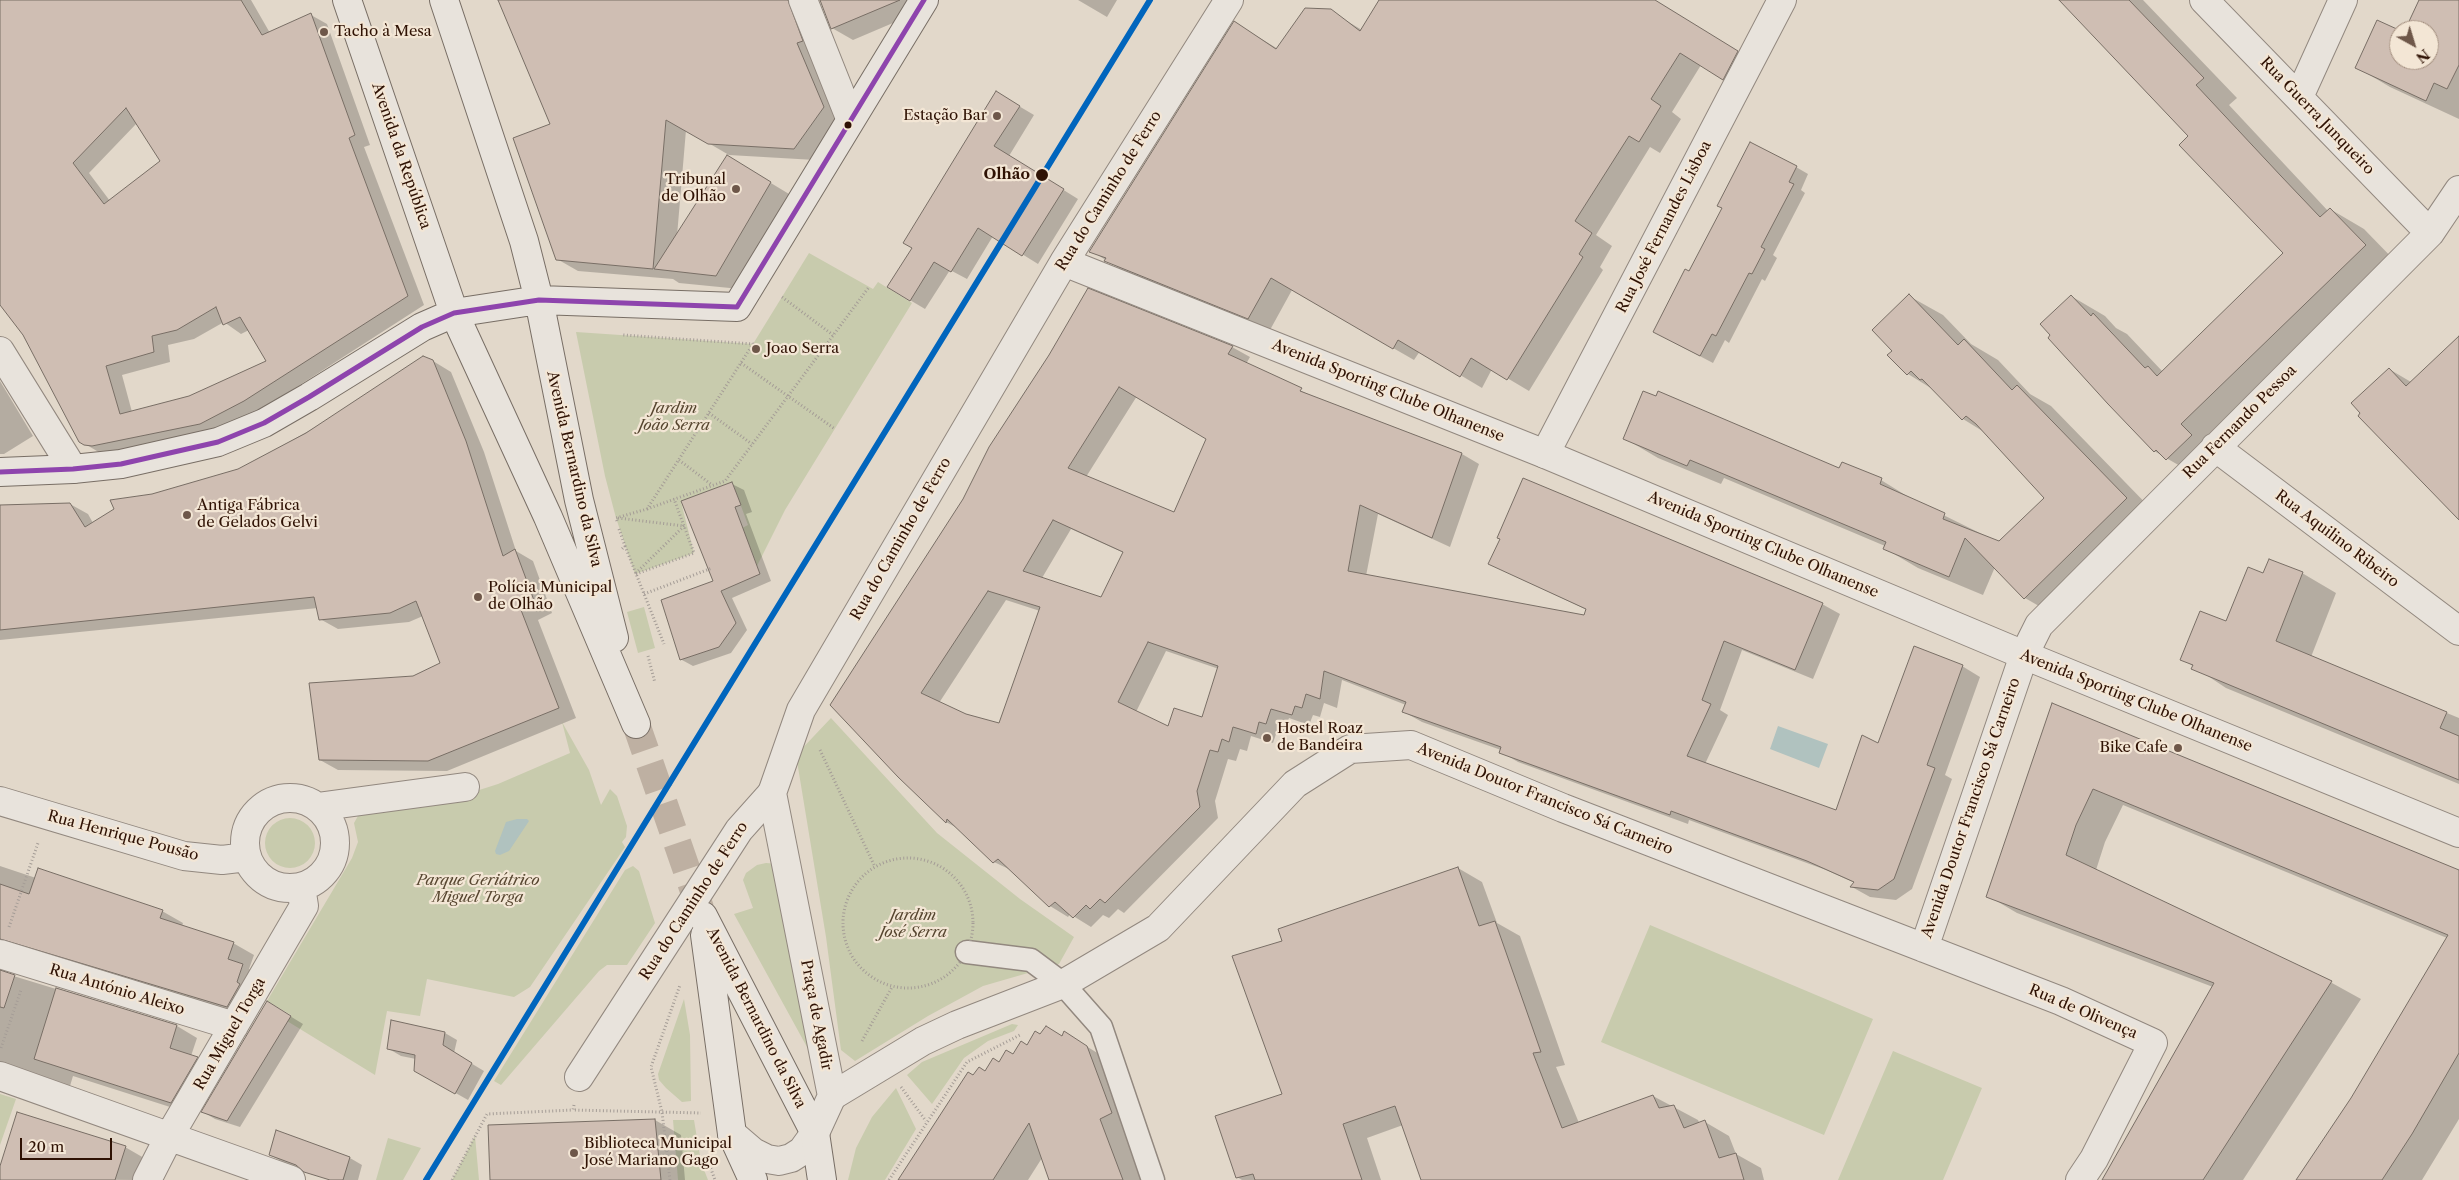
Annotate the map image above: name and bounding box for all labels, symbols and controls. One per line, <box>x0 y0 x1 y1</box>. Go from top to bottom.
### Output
north arrow <box>2389 20 2439 70</box>
place label: Tacho à Mesa <box>334 23 432 41</box>
marker: Tacho à Mesa <box>318 26 330 38</box>
text: N <box>2412 45 2433 67</box>
street label: Rua Guerra Junqueiro <box>2256 53 2378 179</box>
street label: Avenida da República <box>367 80 435 232</box>
place label: Estação Bar <box>903 107 987 125</box>
street label: Rua do Caminho de Ferro <box>1052 108 1166 274</box>
marker: Estação Bar <box>991 110 1003 122</box>
unlabelled marker <box>843 120 853 130</box>
street label: Rua José Fernandes Lisboa <box>1613 138 1715 316</box>
place label: Olhão <box>983 166 1030 184</box>
marker: Olhão <box>1034 167 1050 183</box>
place label: Tribunal de Olhão <box>661 171 726 206</box>
marker: Tribunal de Olhão <box>730 183 742 195</box>
street label: Avenida Sporting Clube Olhanense <box>1269 336 1507 446</box>
place label: Joao Serra <box>766 340 839 358</box>
marker: Joao Serra <box>750 343 762 355</box>
street label: Rua Fernando Pessoa <box>2180 362 2300 482</box>
street label: Avenida Bernardino da Silva <box>543 369 605 569</box>
park label: Jardim João Serra <box>638 400 710 435</box>
street label: Rua do Caminho de Ferro <box>847 454 955 624</box>
street label: Rua Aquilino Ribeiro <box>2272 487 2402 591</box>
street label: Avenida Sporting Clube Olhanense <box>1645 488 1881 602</box>
place label: Antiga Fábrica de Gelados Gelvi <box>197 497 318 532</box>
marker: Antiga Fábrica de Gelados Gelvi <box>181 509 193 521</box>
place label: Polícia Municipal de Olhão <box>488 579 612 614</box>
marker: Polícia Municipal de Olhão <box>472 591 484 603</box>
street label: Avenida Sporting Clube Olhanense <box>2017 646 2255 756</box>
street label: Avenida Doutor Francisco Sá Carneiro <box>1918 675 2024 941</box>
place label: Hostel Roaz de Bandeira <box>1277 720 1363 755</box>
marker: Hostel Roaz de Bandeira <box>1261 732 1273 744</box>
street label: Avenida Doutor Francisco Sá Carneiro <box>1414 739 1676 859</box>
place label: Bike Cafe <box>2099 739 2168 757</box>
marker: Bike Cafe <box>2172 742 2184 754</box>
street label: Rua Henrique Pousão <box>46 807 200 865</box>
street label: Rua do Caminho de Ferro <box>636 818 752 984</box>
park label: Parque Geriátrico Miguel Torga <box>416 872 540 907</box>
park label: Jardim José Serra <box>879 907 947 942</box>
street label: Avenida Bernardino da Silva <box>702 925 810 1111</box>
street label: Praça de Agadir <box>796 958 836 1072</box>
street label: Rua António Aleixo <box>47 961 187 1019</box>
street label: Rua Miguel Torga <box>190 975 270 1093</box>
street label: Rua de Olivença <box>2026 981 2140 1043</box>
scale bar <box>22 1128 115 1160</box>
place label: Biblioteca Municipal José Mariano Gago <box>584 1135 732 1170</box>
text: 20 m <box>28 1137 64 1156</box>
marker: Biblioteca Municipal José Mariano Gago <box>568 1147 580 1159</box>

